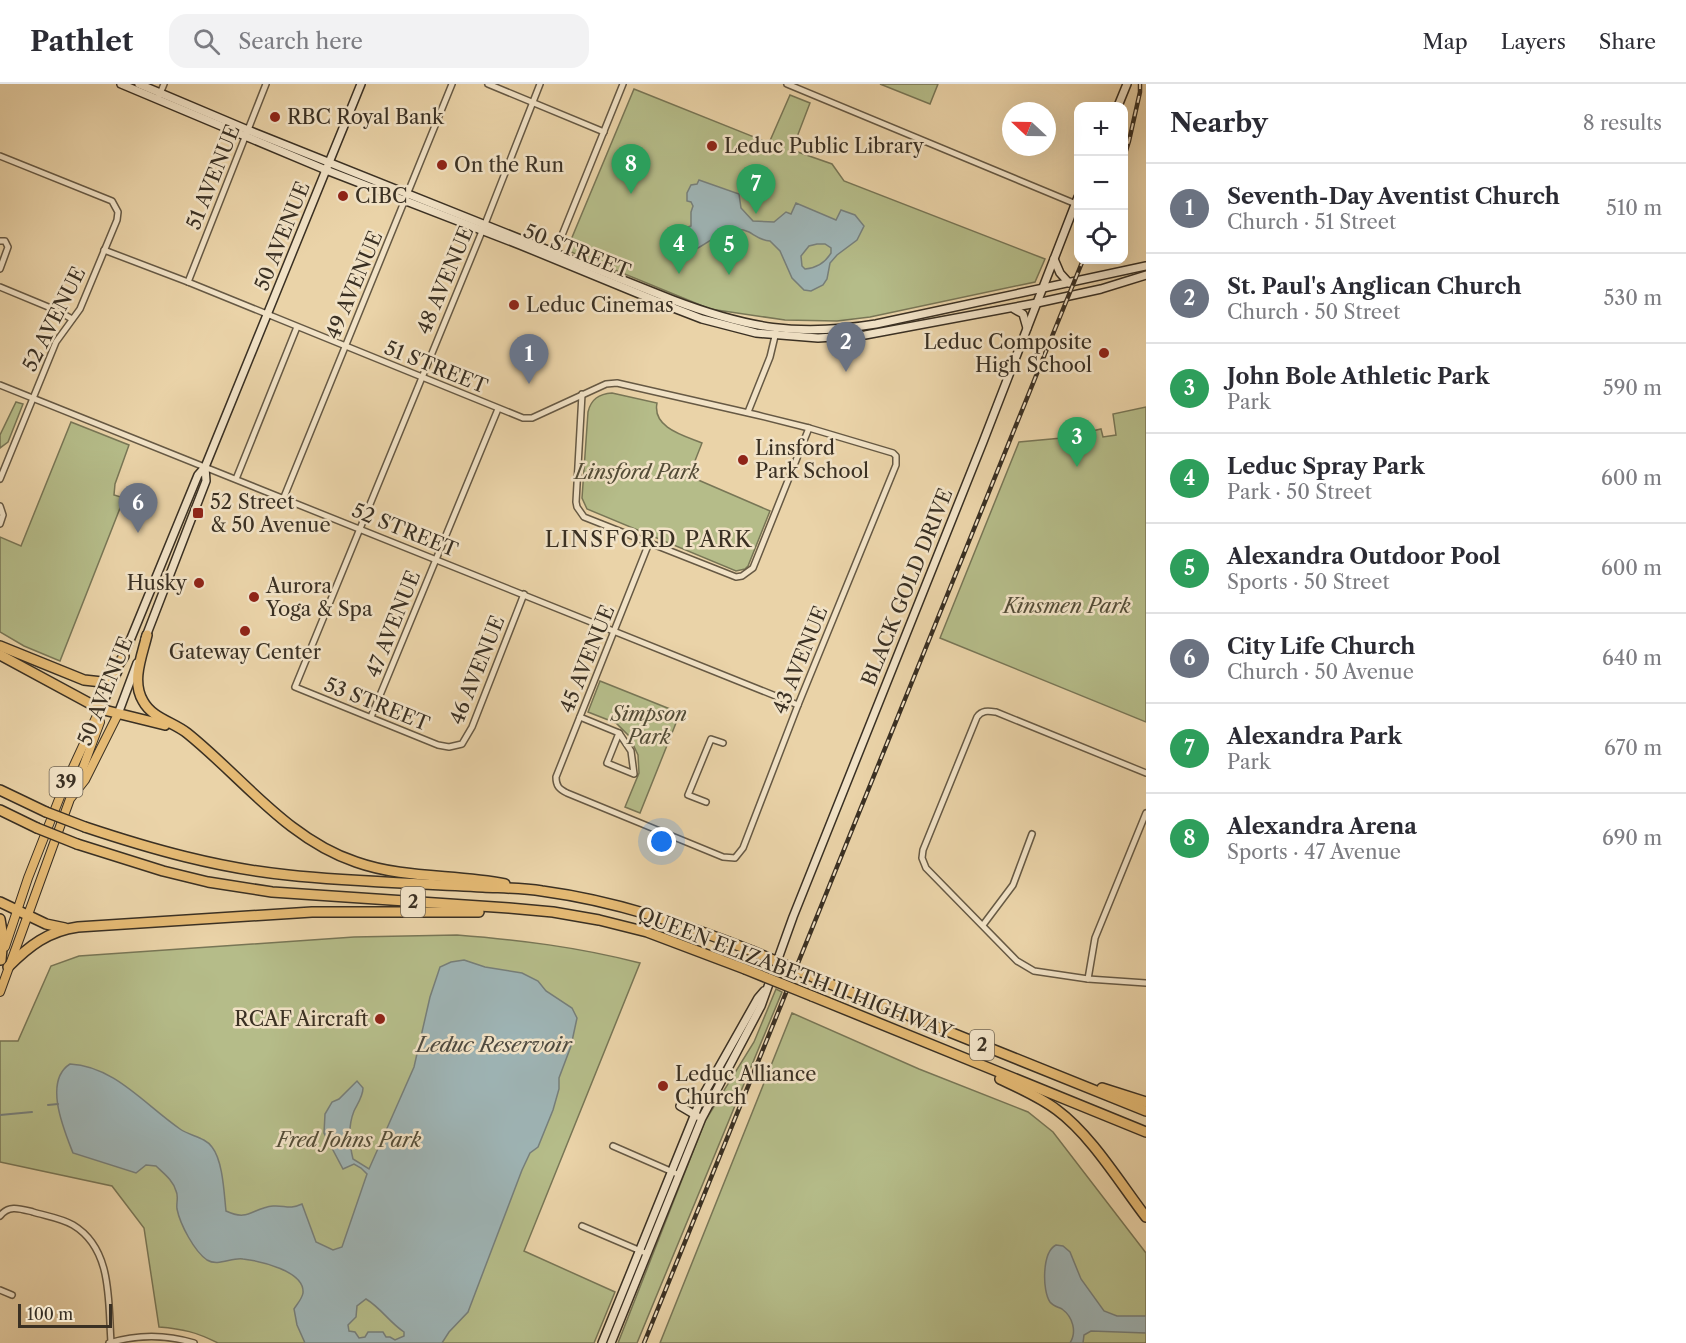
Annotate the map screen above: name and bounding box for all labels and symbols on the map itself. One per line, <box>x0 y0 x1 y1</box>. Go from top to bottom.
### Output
north arrow <box>1002 102 1056 156</box>
place label: RBC Royal Bank <box>287 105 445 129</box>
marker: RBC Royal Bank <box>268 110 282 124</box>
street label: 51 AVENUE <box>181 121 245 233</box>
place label: Leduc Public Library <box>724 134 925 158</box>
marker: Leduc Public Library <box>705 139 719 153</box>
pin: 8 <box>612 144 650 194</box>
place label: On the Run <box>454 153 565 177</box>
marker: On the Run <box>435 158 449 172</box>
pin: 7 <box>736 164 776 214</box>
street label: 50 AVENUE <box>249 178 315 294</box>
place label: CIBC <box>355 184 407 208</box>
marker: CIBC <box>336 189 350 203</box>
street label: 50 STREET <box>520 219 634 283</box>
street label: 48 AVENUE <box>411 222 479 338</box>
pin: 4 <box>660 224 698 274</box>
pin: 5 <box>710 226 748 275</box>
street label: 49 AVENUE <box>320 227 388 343</box>
street label: 52 AVENUE <box>17 263 91 375</box>
place label: Leduc Cinemas <box>526 293 674 317</box>
marker: Leduc Cinemas <box>507 298 521 312</box>
pin: 2 <box>826 322 866 372</box>
place label: Leduc Composite High School <box>923 330 1092 377</box>
pin: 1 <box>510 334 548 384</box>
street label: 51 STREET <box>381 336 491 398</box>
marker: Leduc Composite High School <box>1097 346 1111 360</box>
pin: 3 <box>1058 418 1096 467</box>
place label: Linsford Park School <box>755 436 869 483</box>
marker: Linsford Park School <box>736 453 750 467</box>
park label: Linsford Park <box>573 460 700 484</box>
pin: 6 <box>118 484 158 533</box>
street label: BLACK GOLD DRIVE <box>856 485 958 689</box>
place label: 52 Street & 50 Avenue <box>210 490 331 537</box>
street label: 52 STREET <box>349 498 461 562</box>
marker: 52 Street & 50 Avenue <box>191 506 205 520</box>
district label: LINSFORD PARK <box>545 526 753 553</box>
street label: 47 AVENUE <box>361 567 425 681</box>
place label: Husky <box>127 571 188 595</box>
place label: Aurora Yoga & Spa <box>265 574 373 621</box>
marker: Husky <box>192 576 206 590</box>
marker: Aurora Yoga & Spa <box>247 590 261 604</box>
park label: Kinsmen Park <box>1001 594 1131 618</box>
street label: 45 AVENUE <box>555 602 619 716</box>
street label: 43 AVENUE <box>767 603 833 717</box>
street label: 46 AVENUE <box>444 612 510 728</box>
marker: Gateway Center <box>238 624 252 638</box>
street label: 50 AVENUE <box>72 633 138 749</box>
place label: Gateway Center <box>169 640 322 664</box>
street label: 53 STREET <box>321 672 433 736</box>
park label: Simpson Park <box>610 702 687 749</box>
road number: 39 <box>50 767 82 797</box>
your location <box>647 827 676 856</box>
road number: 2 <box>401 887 425 917</box>
street label: QUEEN ELIZABETH II HIGHWAY <box>634 902 957 1045</box>
place label: RCAF Aircraft <box>234 1007 368 1031</box>
marker: RCAF Aircraft <box>373 1012 387 1026</box>
road number: 2 <box>970 1030 994 1060</box>
water label: Leduc Reservoir <box>414 1032 573 1057</box>
place label: Leduc Alliance Church <box>675 1062 816 1109</box>
marker: Leduc Alliance Church <box>656 1079 670 1093</box>
park label: Fred Johns Park <box>275 1128 422 1152</box>
scale bar <box>18 1301 112 1328</box>

